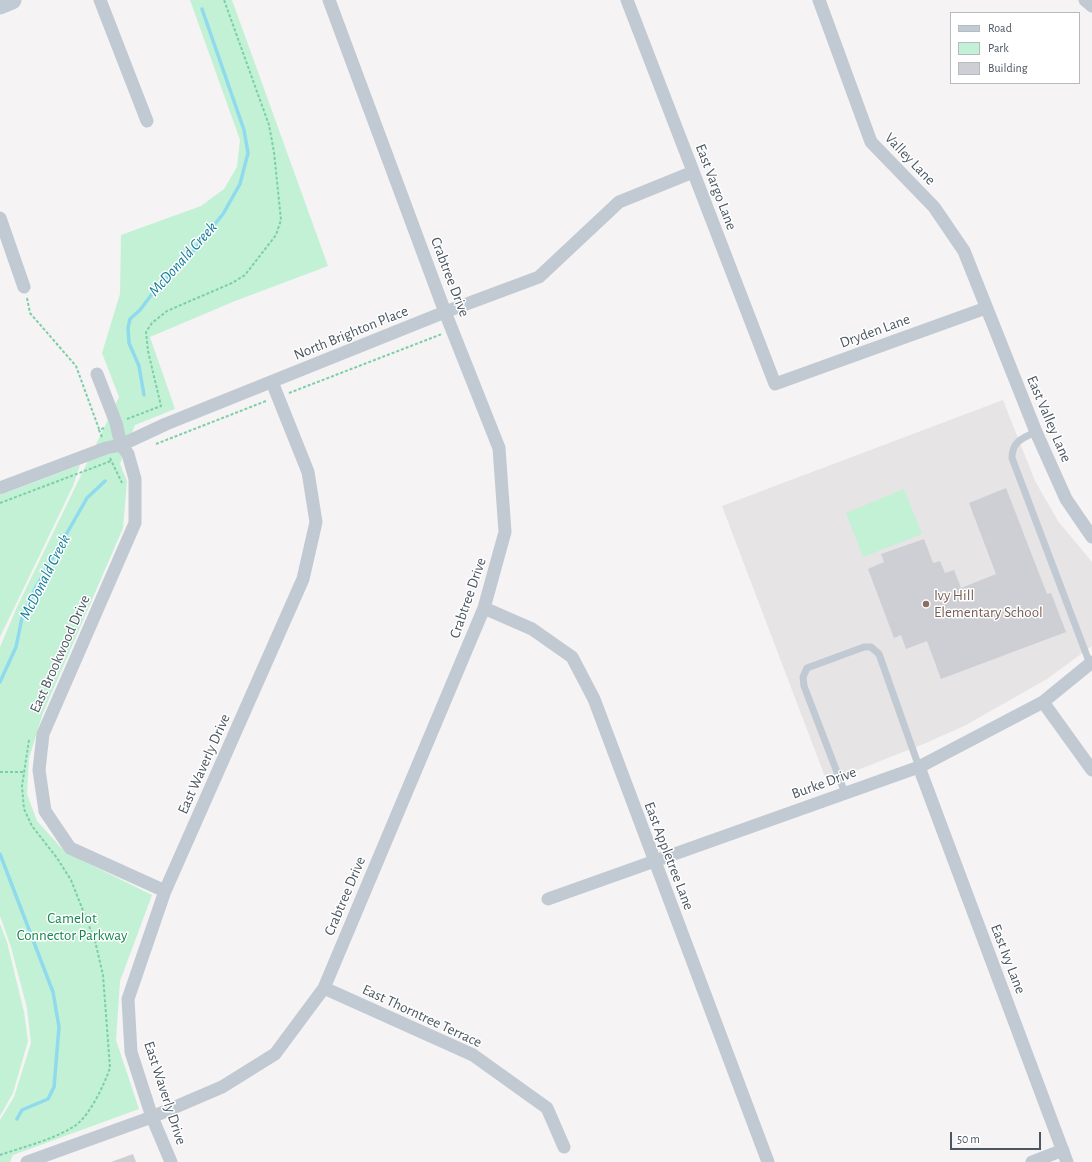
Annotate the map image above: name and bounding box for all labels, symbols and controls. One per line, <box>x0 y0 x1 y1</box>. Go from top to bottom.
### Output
legend <box>950 12 1080 84</box>
text: Road <box>988 22 1012 34</box>
text: Park <box>988 42 1009 54</box>
text: Building <box>988 62 1028 74</box>
street label: Valley Lane <box>881 129 939 189</box>
street label: East Vargo Lane <box>691 141 741 233</box>
water label: McDonald Creek <box>145 218 221 300</box>
street label: Crabtree Drive <box>427 235 473 319</box>
street label: North Brighton Place <box>291 302 411 364</box>
street label: Dryden Lane <box>837 310 913 352</box>
street label: East Valley Lane <box>1023 373 1075 465</box>
water label: McDonald Creek <box>15 531 75 623</box>
street label: Crabtree Drive <box>446 555 490 641</box>
place label: Ivy Hill Elementary School <box>934 586 1043 621</box>
street label: East Brookwood Drive <box>26 592 94 716</box>
marker: Ivy Hill Elementary School <box>921 599 931 609</box>
street label: East Waverly Drive <box>174 711 234 817</box>
street label: Burke Drive <box>789 763 859 803</box>
street label: East Appletree Lane <box>640 799 698 913</box>
street label: Crabtree Drive <box>320 854 370 938</box>
park label: Camelot Connector Parkway <box>17 909 127 944</box>
street label: East Ivy Lane <box>986 922 1030 996</box>
street label: East Thorntree Terrace <box>359 980 485 1052</box>
street label: East Waverly Drive <box>140 1039 190 1147</box>
scale bar <box>952 1124 1043 1150</box>
text: 50 m <box>957 1133 980 1145</box>

